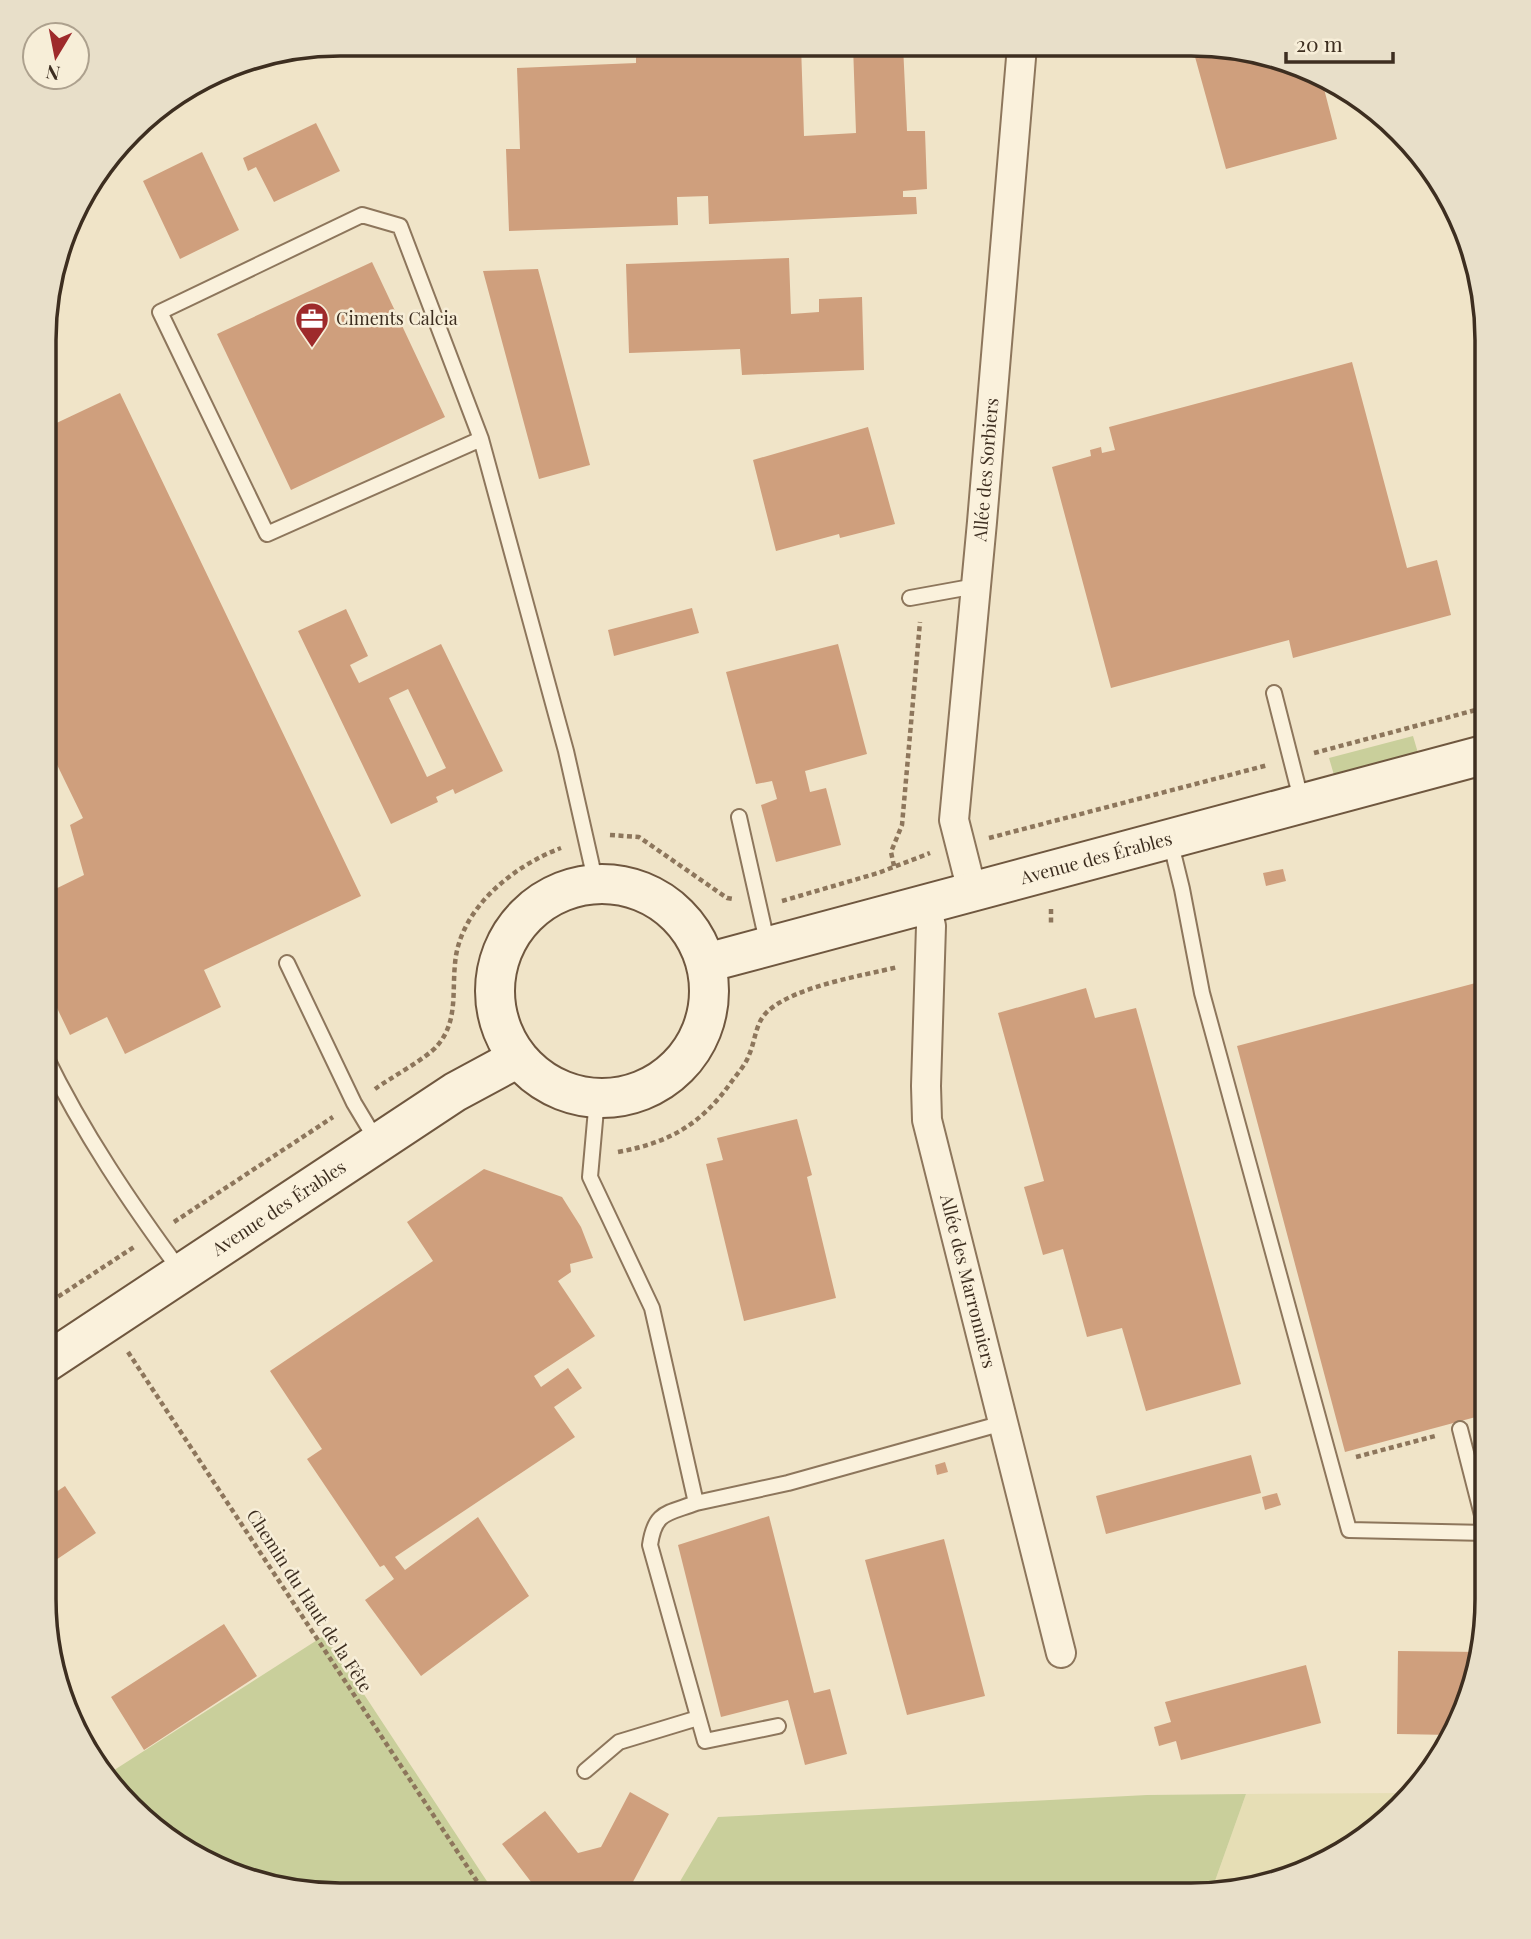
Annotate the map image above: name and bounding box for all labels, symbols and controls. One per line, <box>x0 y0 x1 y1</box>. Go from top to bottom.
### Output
north arrow <box>21 21 91 91</box>
scale bar <box>1286 21 1393 65</box>
text: 20 m <box>1296 29 1343 57</box>
text: N <box>44 60 62 88</box>
office icon: Ciments Calcia <box>293 300 331 349</box>
place label: Ciments Calcia <box>336 306 458 330</box>
street label: Allée des Sorbiers <box>967 397 1003 544</box>
street label: Avenue des Érables <box>1017 826 1174 890</box>
street label: Avenue des Érables <box>206 1154 350 1261</box>
street label: Allée des Marronniers <box>935 1191 1002 1370</box>
street label: Chemin du Haut de la Fête <box>242 1504 378 1697</box>

